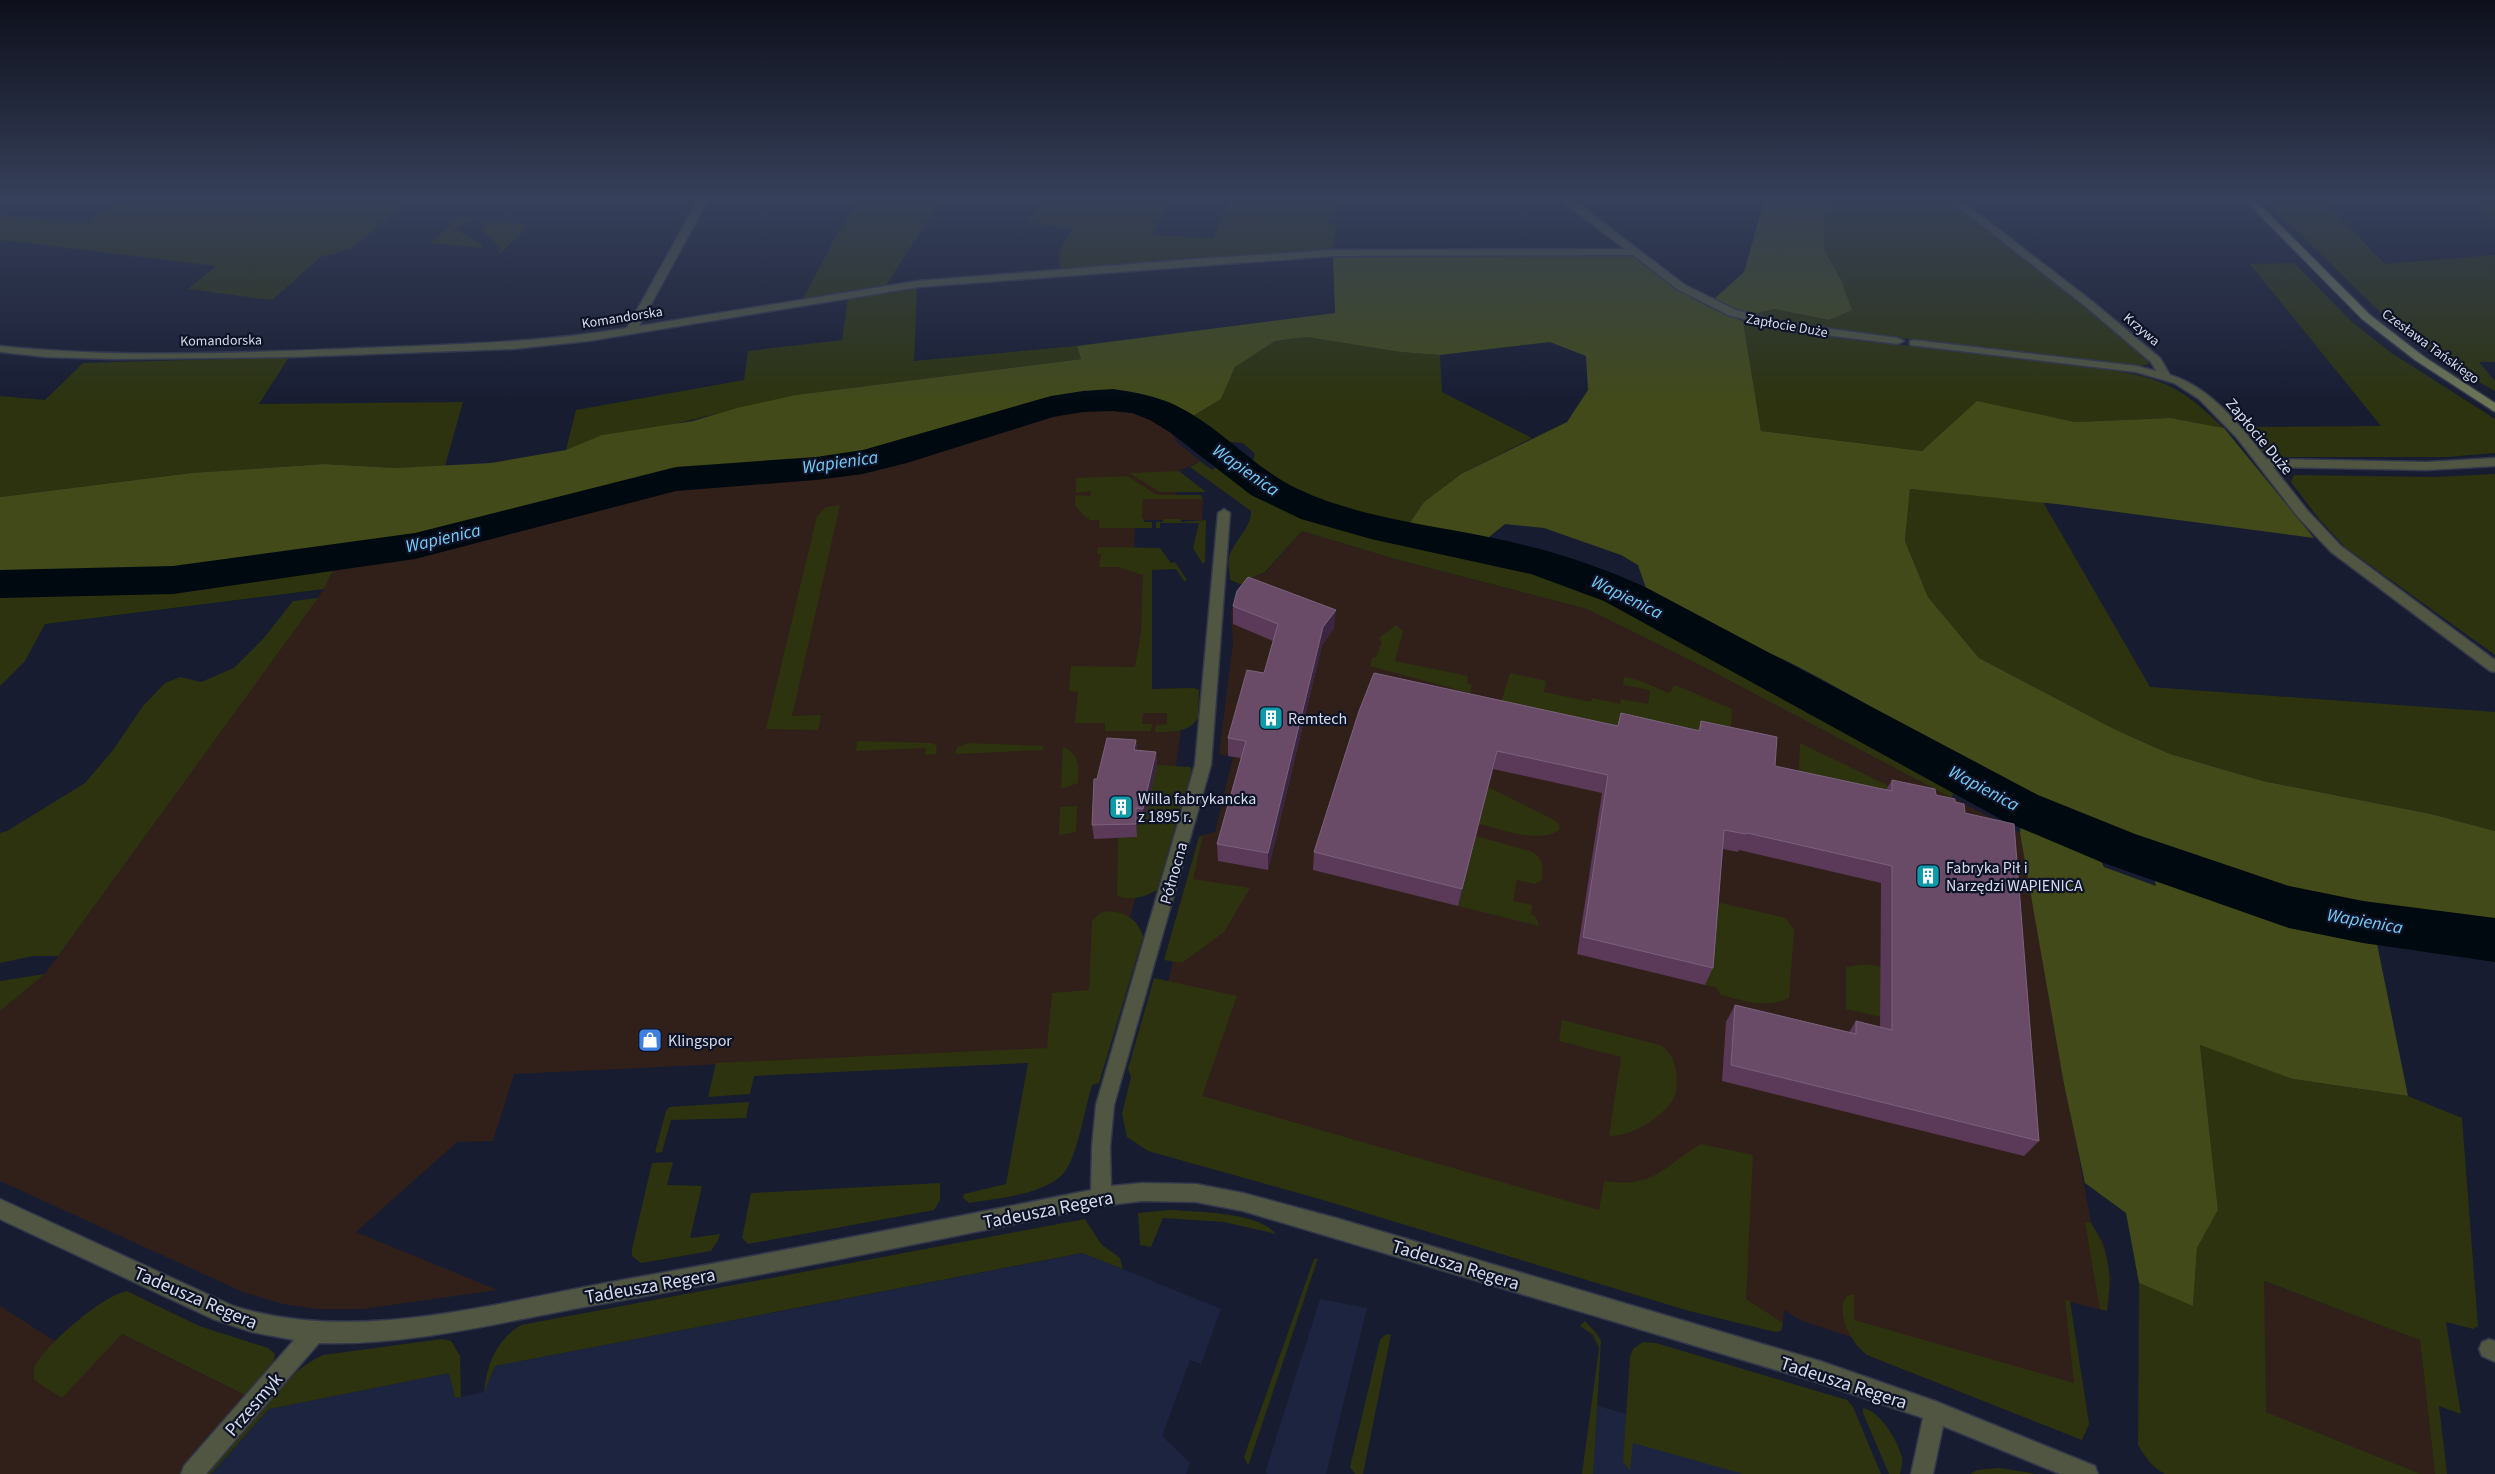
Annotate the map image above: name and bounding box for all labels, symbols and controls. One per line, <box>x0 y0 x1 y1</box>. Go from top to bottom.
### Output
street label: Komandorska <box>580 302 664 334</box>
street label: Czesława Tańskiego <box>2377 305 2483 389</box>
street label: Krzywa <box>2119 308 2164 351</box>
street label: Zapłocie Duże <box>1744 309 1829 343</box>
street label: Komandorska <box>180 330 262 352</box>
street label: Zapłocie Duże <box>2221 393 2298 480</box>
water label: Wapienica <box>1207 438 1285 503</box>
water label: Wapienica <box>800 445 880 480</box>
water label: Wapienica <box>403 518 484 559</box>
water label: Wapienica <box>1587 569 1667 626</box>
building icon: Remtech <box>1258 705 1284 731</box>
place label: Remtech <box>1288 708 1347 730</box>
water label: Wapienica <box>1944 759 2024 818</box>
place label: Willa fabrykancka z 1895 r. <box>1138 788 1256 828</box>
building icon: Willa fabrykancka z 1895 r. <box>1108 794 1134 820</box>
street label: Północna <box>1155 840 1193 907</box>
place label: Fabryka Pił i Narzędzi WAPIENICA <box>1946 857 2083 897</box>
building icon: Fabryka Pił i Narzędzi WAPIENICA <box>1915 863 1941 889</box>
water label: Wapienica <box>2325 903 2405 941</box>
shop icon: Klingspor <box>637 1027 663 1053</box>
place label: Klingspor <box>668 1030 732 1052</box>
street label: Tadeusza Regera <box>981 1185 1116 1236</box>
street label: Tadeusza Regera <box>1389 1233 1523 1298</box>
street label: Tadeusza Regera <box>129 1260 261 1337</box>
street label: Tadeusza Regera <box>583 1262 718 1311</box>
street label: Tadeusza Regera <box>1777 1350 1910 1417</box>
street label: Przesmyk <box>219 1367 290 1443</box>

